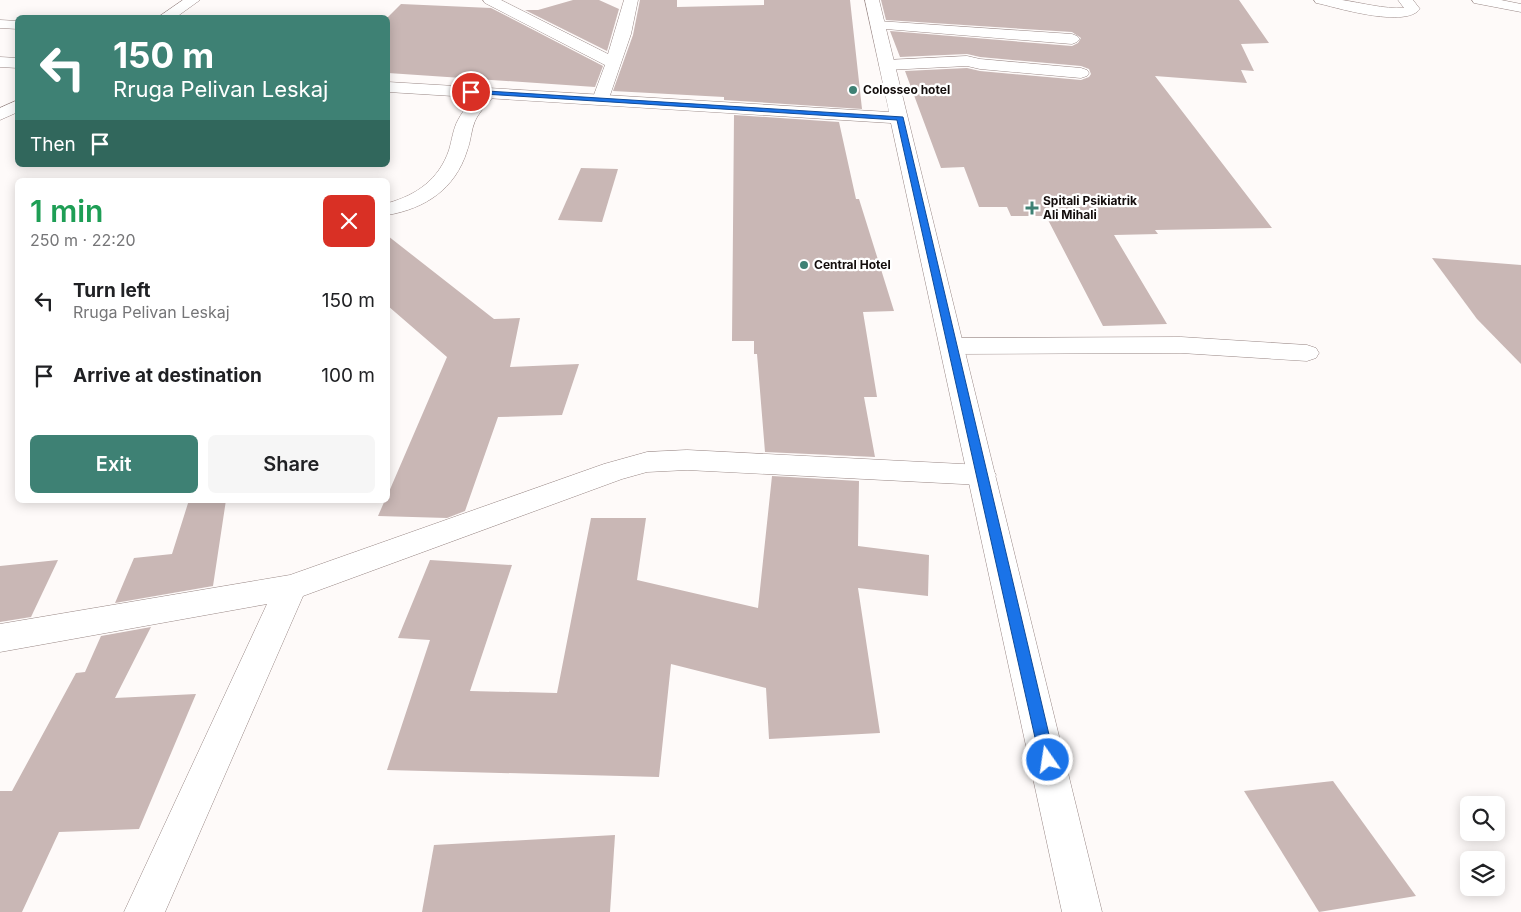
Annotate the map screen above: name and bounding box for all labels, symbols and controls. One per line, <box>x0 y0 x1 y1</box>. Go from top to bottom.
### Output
text: 150 m <box>113 34 214 76</box>
icon: left <box>30 35 95 100</box>
pin <box>450 71 492 113</box>
text: Rruga Pelivan Leskaj <box>113 76 328 102</box>
icon: arrive <box>457 78 485 106</box>
place label: Colosseo hotel <box>863 82 950 97</box>
marker: Colosseo hotel <box>847 84 859 96</box>
icon: arrive <box>86 130 114 158</box>
text: Then <box>30 133 76 156</box>
text: 1 min <box>30 193 103 229</box>
place label: Spitali Psikiatrik Ali Mihali <box>1043 193 1137 222</box>
button: close <box>323 195 375 247</box>
marker: Spitali Psikiatrik Ali Mihali <box>1025 201 1039 215</box>
text: 250 m · 22:20 <box>30 230 136 250</box>
place label: Central Hotel <box>814 257 891 272</box>
marker: Central Hotel <box>798 259 810 271</box>
text: Turn left <box>73 279 151 302</box>
icon: left <box>30 287 58 315</box>
text: 150 m <box>322 289 375 312</box>
text: Rruga Pelivan Leskaj <box>73 302 230 322</box>
icon: arrive <box>30 362 58 390</box>
text: Arrive at destination <box>73 364 262 387</box>
text: 100 m <box>321 364 375 387</box>
button: Exit <box>30 435 198 493</box>
button: Share <box>208 435 375 493</box>
position arrow <box>1021 733 1073 785</box>
map controls <box>1460 796 1505 896</box>
button: search <box>1460 796 1505 841</box>
button: layers <box>1460 851 1505 896</box>

